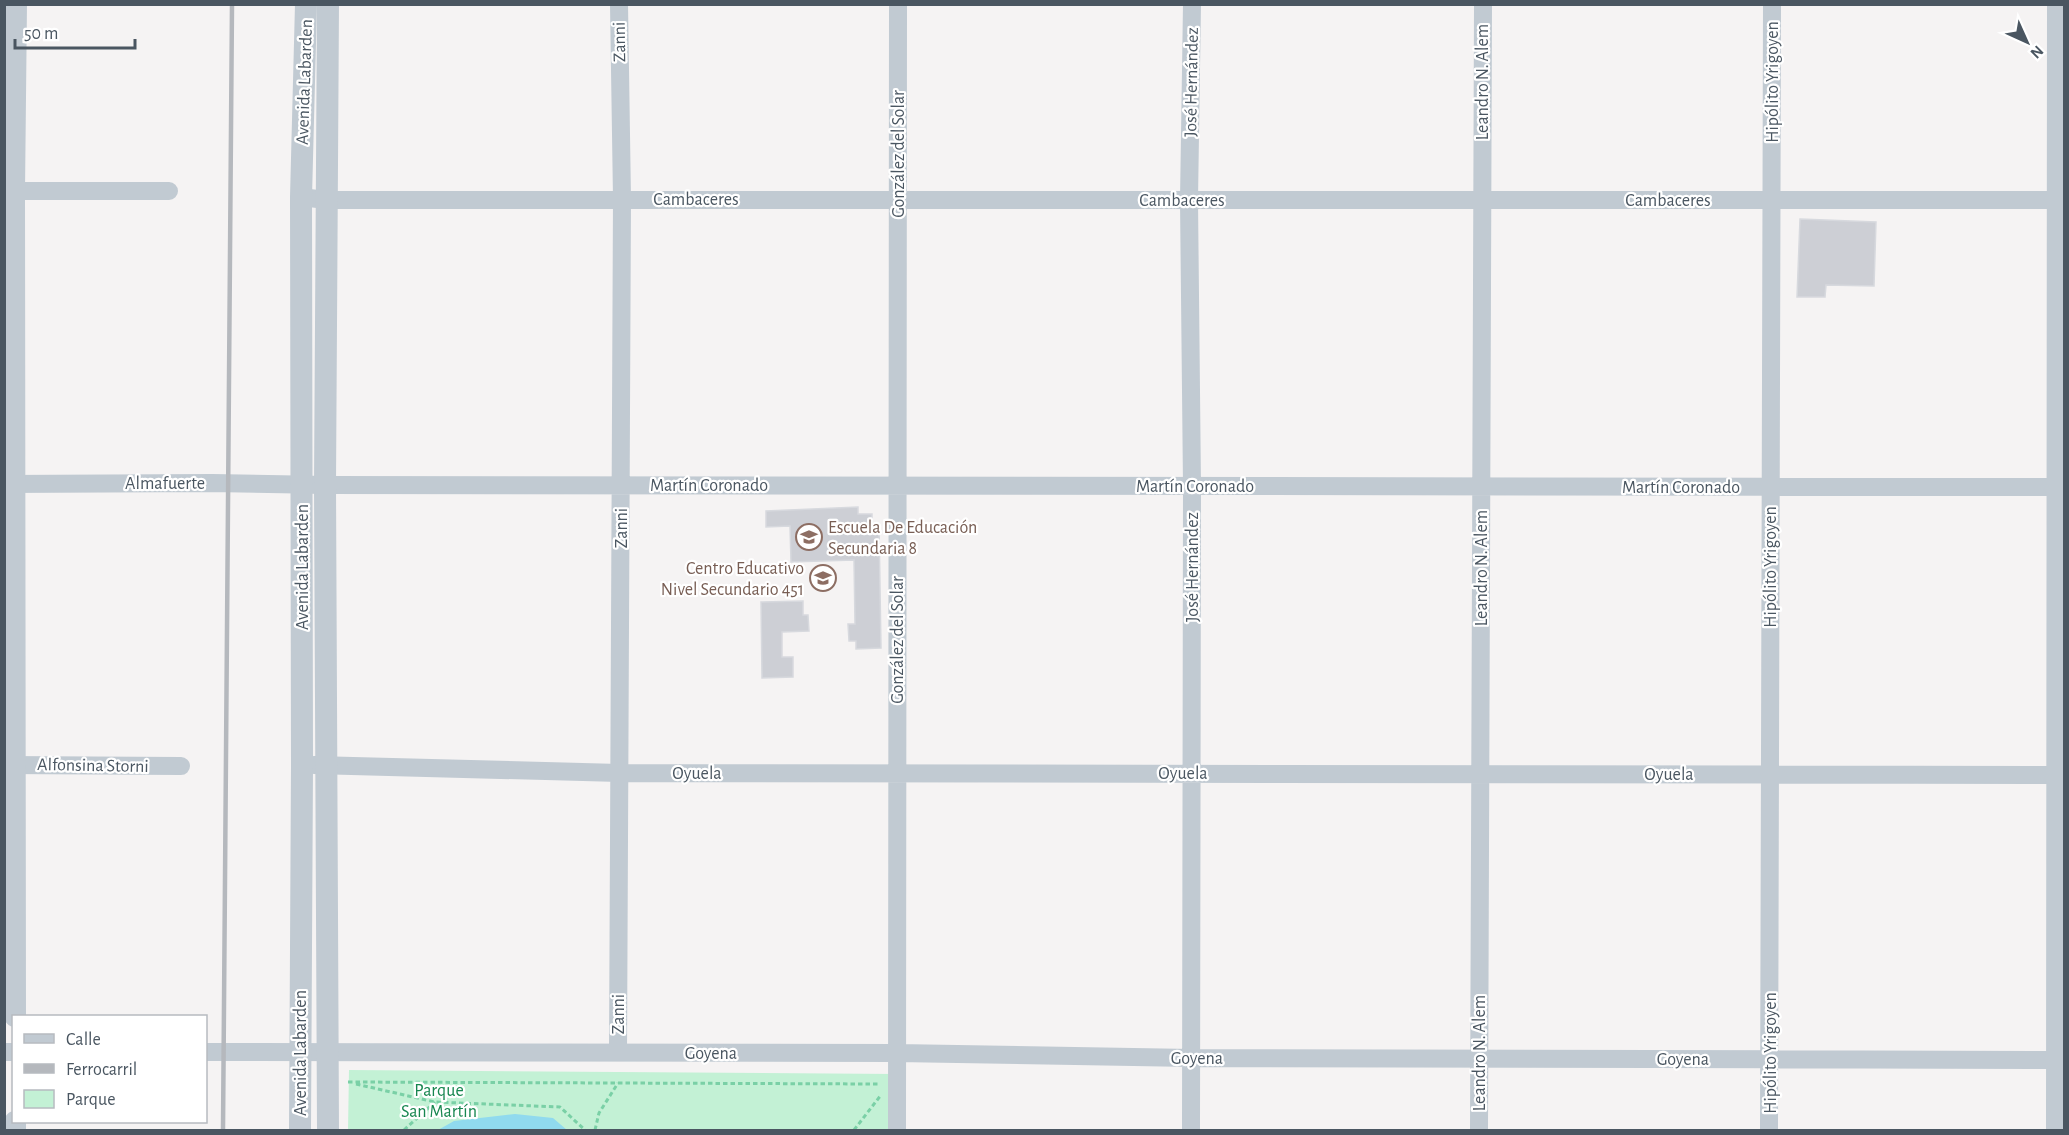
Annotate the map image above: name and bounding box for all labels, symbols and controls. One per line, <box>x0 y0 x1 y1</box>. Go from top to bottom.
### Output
scale bar <box>15 12 135 50</box>
north arrow <box>1997 12 2057 72</box>
street label: Avenida Labarden <box>294 19 316 145</box>
street label: Hipólito Yrigoyen <box>1764 21 1782 143</box>
street label: Zanni <box>611 22 629 62</box>
street label: Leandro N. Alem <box>1474 24 1492 140</box>
text: 50 m <box>24 25 58 43</box>
street label: José Hernández <box>1182 27 1202 137</box>
text: N <box>2027 42 2046 61</box>
street label: González del Solar <box>890 90 908 218</box>
street label: Cambaceres <box>653 191 739 209</box>
street label: Cambaceres <box>1139 192 1225 210</box>
street label: Cambaceres <box>1625 192 1711 210</box>
street label: Almafuerte <box>125 475 205 493</box>
street label: Martín Coronado <box>650 477 768 495</box>
street label: Martín Coronado <box>1136 478 1254 496</box>
street label: Martín Coronado <box>1622 479 1740 497</box>
street label: Avenida Labarden <box>294 504 312 630</box>
street label: Hipólito Yrigoyen <box>1762 506 1780 628</box>
street label: Zanni <box>613 508 631 548</box>
street label: Leandro N. Alem <box>1473 510 1491 626</box>
street label: José Hernández <box>1184 512 1202 622</box>
place label: Escuela De Educación Secundaria 8 <box>828 519 977 558</box>
school or university icon: Escuela De Educación Secundaria 8 <box>794 522 824 552</box>
place label: Centro Educativo Nivel Secundario 451 <box>661 560 804 599</box>
school or university icon: Centro Educativo Nivel Secundario 451 <box>808 563 838 593</box>
street label: González del Solar <box>889 576 907 704</box>
street label: Alfonsina Storni <box>37 756 149 776</box>
street label: Oyuela <box>672 765 722 783</box>
street label: Oyuela <box>1158 765 1208 783</box>
street label: Oyuela <box>1644 766 1694 784</box>
street label: Avenida Labarden <box>292 990 310 1116</box>
street label: Hipólito Yrigoyen <box>1762 992 1780 1114</box>
street label: Zanni <box>610 994 628 1034</box>
street label: Leandro N. Alem <box>1471 995 1489 1111</box>
legend <box>12 1015 207 1123</box>
text: Calle <box>66 1031 101 1049</box>
street label: Goyena <box>685 1045 737 1063</box>
street label: Goyena <box>1171 1050 1223 1068</box>
street label: Goyena <box>1657 1051 1709 1069</box>
text: Ferrocarril <box>66 1061 137 1079</box>
park label: Parque San Martín <box>401 1082 477 1121</box>
text: Parque <box>66 1091 115 1109</box>

